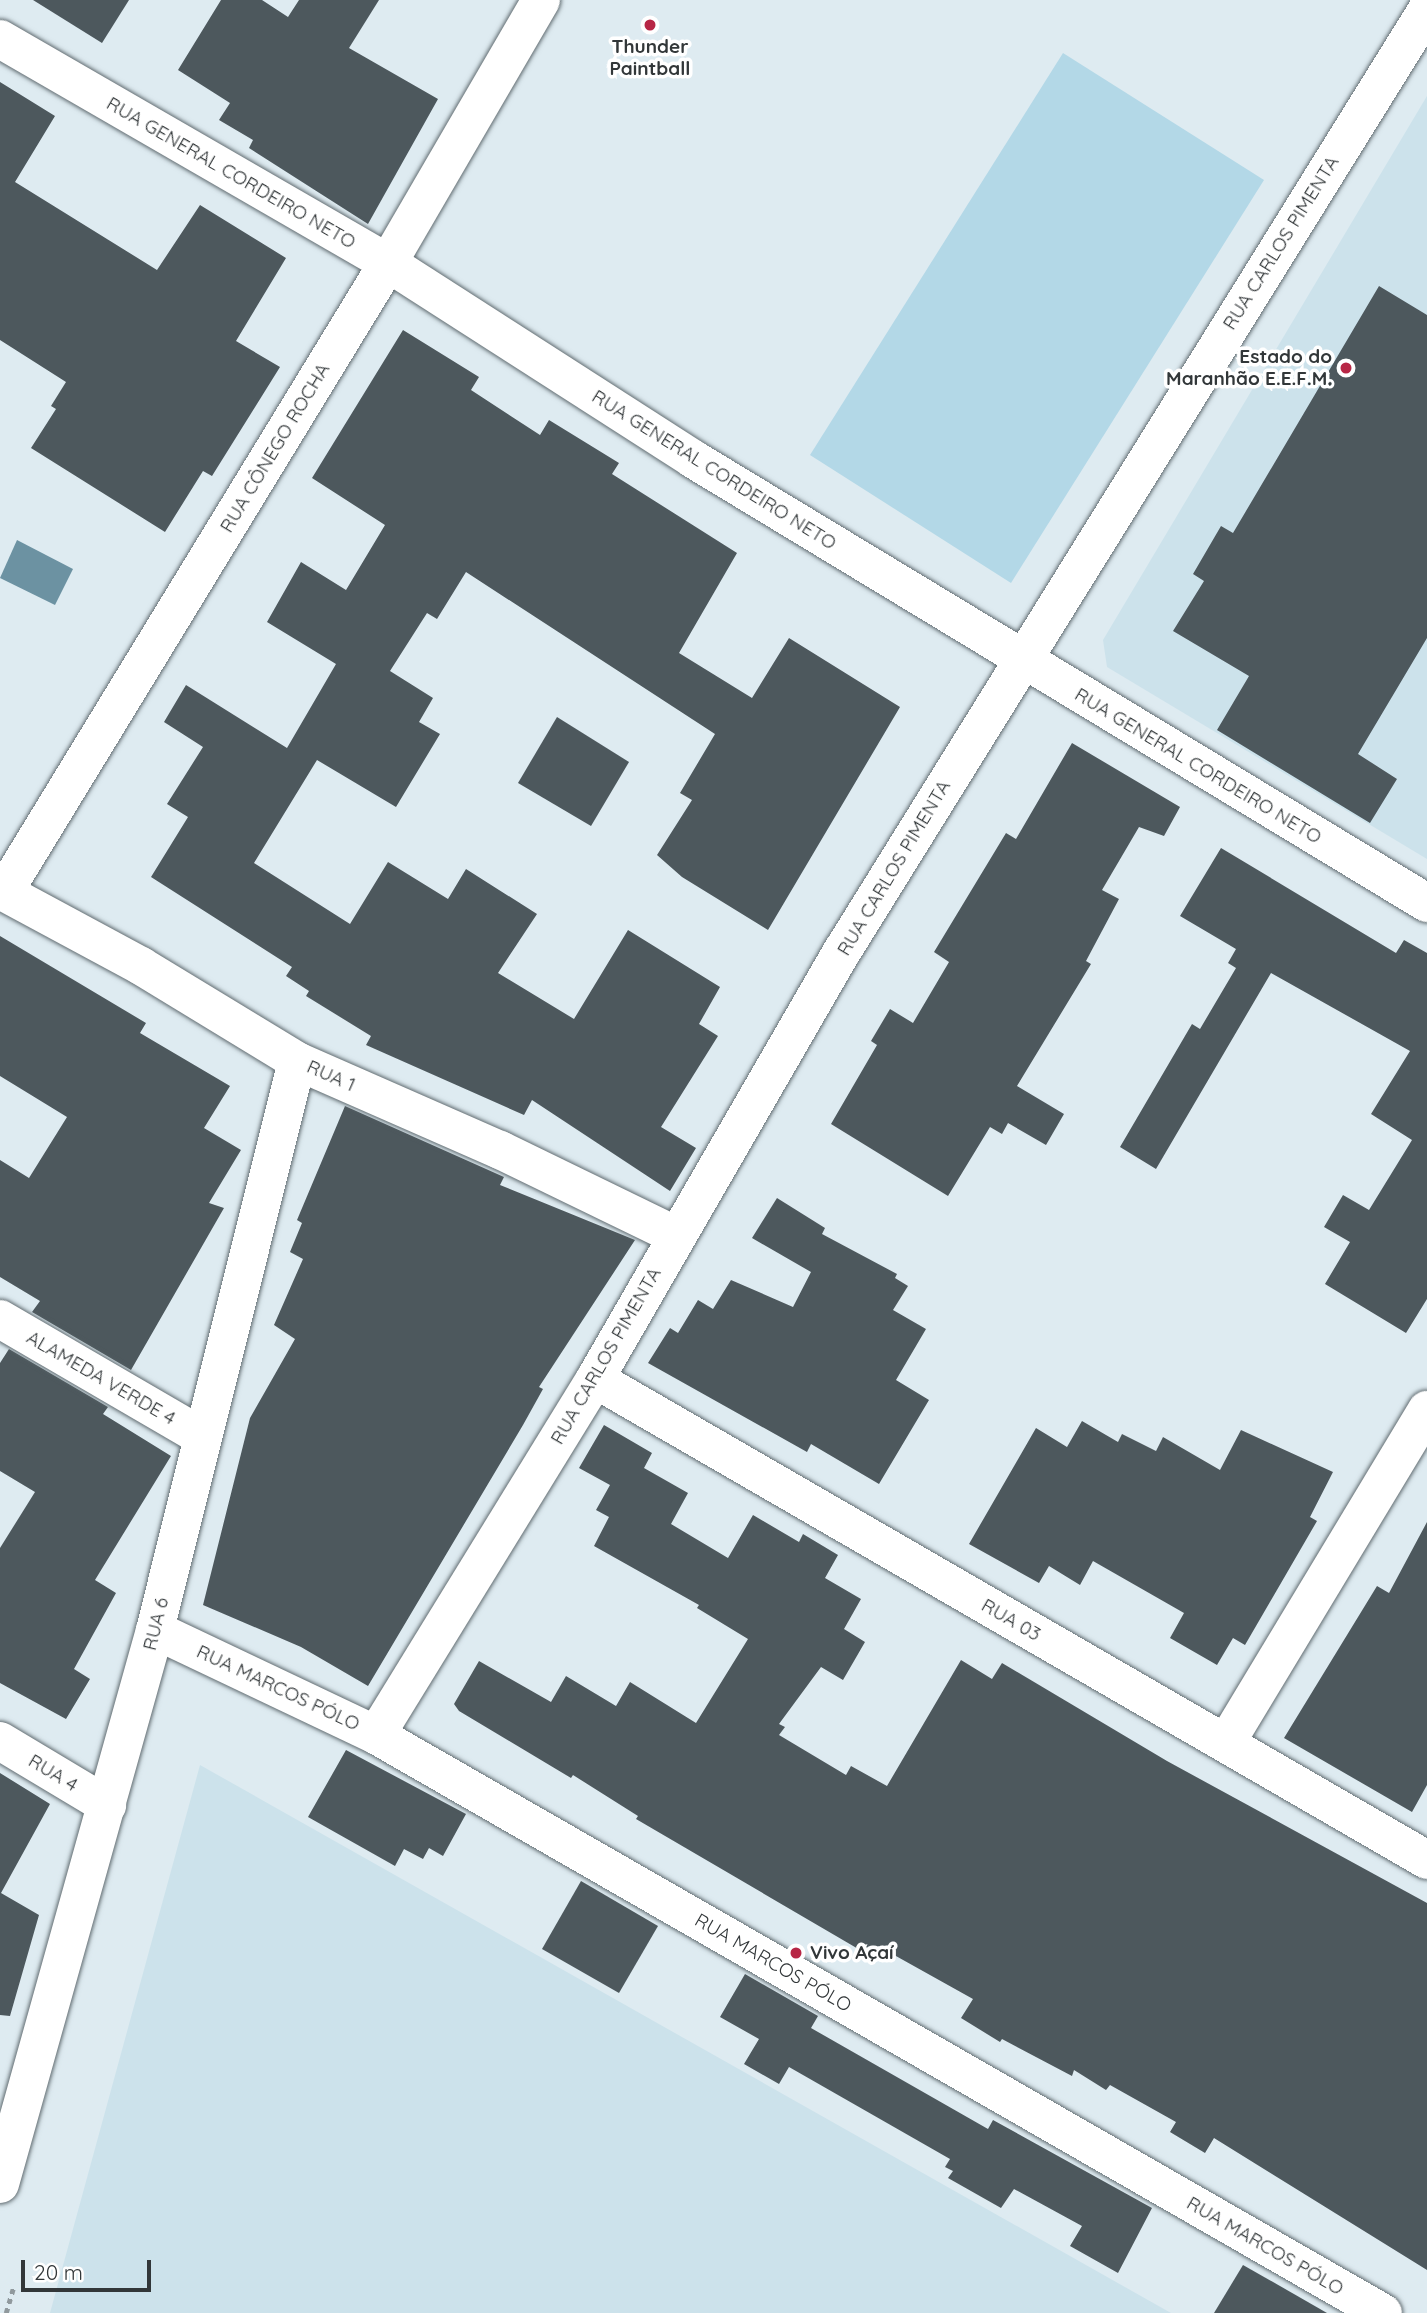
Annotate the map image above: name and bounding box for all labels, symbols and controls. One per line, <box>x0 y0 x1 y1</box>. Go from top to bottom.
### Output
marker: Thunder Paintball <box>642 17 658 33</box>
place label: Thunder Paintball <box>610 36 690 80</box>
street label: RUA GENERAL CORDEIRO NETO <box>102 92 360 254</box>
street label: RUA CARLOS PIMENTA <box>1218 152 1344 334</box>
place label: Estado do Maranhão E.E.F.M. <box>1166 346 1332 390</box>
street label: RUA CÔNEGO ROCHA <box>215 359 335 537</box>
marker: Estado do Maranhão E.E.F.M. <box>1338 360 1354 376</box>
street label: RUA GENERAL CORDEIRO NETO <box>588 385 840 555</box>
street label: RUA GENERAL CORDEIRO NETO <box>1070 683 1326 849</box>
street label: RUA CARLOS PIMENTA <box>833 776 955 960</box>
street label: RUA 1 <box>303 1055 359 1097</box>
street label: RUA CARLOS PIMENTA <box>546 1263 666 1449</box>
street label: ALAMEDA VERDE 4 <box>23 1326 179 1430</box>
street label: RUA 03 <box>977 1594 1045 1646</box>
street label: RUA 6 <box>138 1595 174 1653</box>
street label: RUA MARCOS PÓLO <box>193 1640 363 1736</box>
street label: RUA 4 <box>24 1749 82 1797</box>
street label: RUA MARCOS PÓLO <box>691 1909 855 2017</box>
place label: Vivo Açaí <box>810 1942 894 1964</box>
marker: Vivo Açaí <box>788 1945 804 1961</box>
street label: RUA MARCOS PÓLO <box>1183 2192 1347 2300</box>
scale bar <box>24 2246 154 2290</box>
text: 20 m <box>34 2259 83 2285</box>

